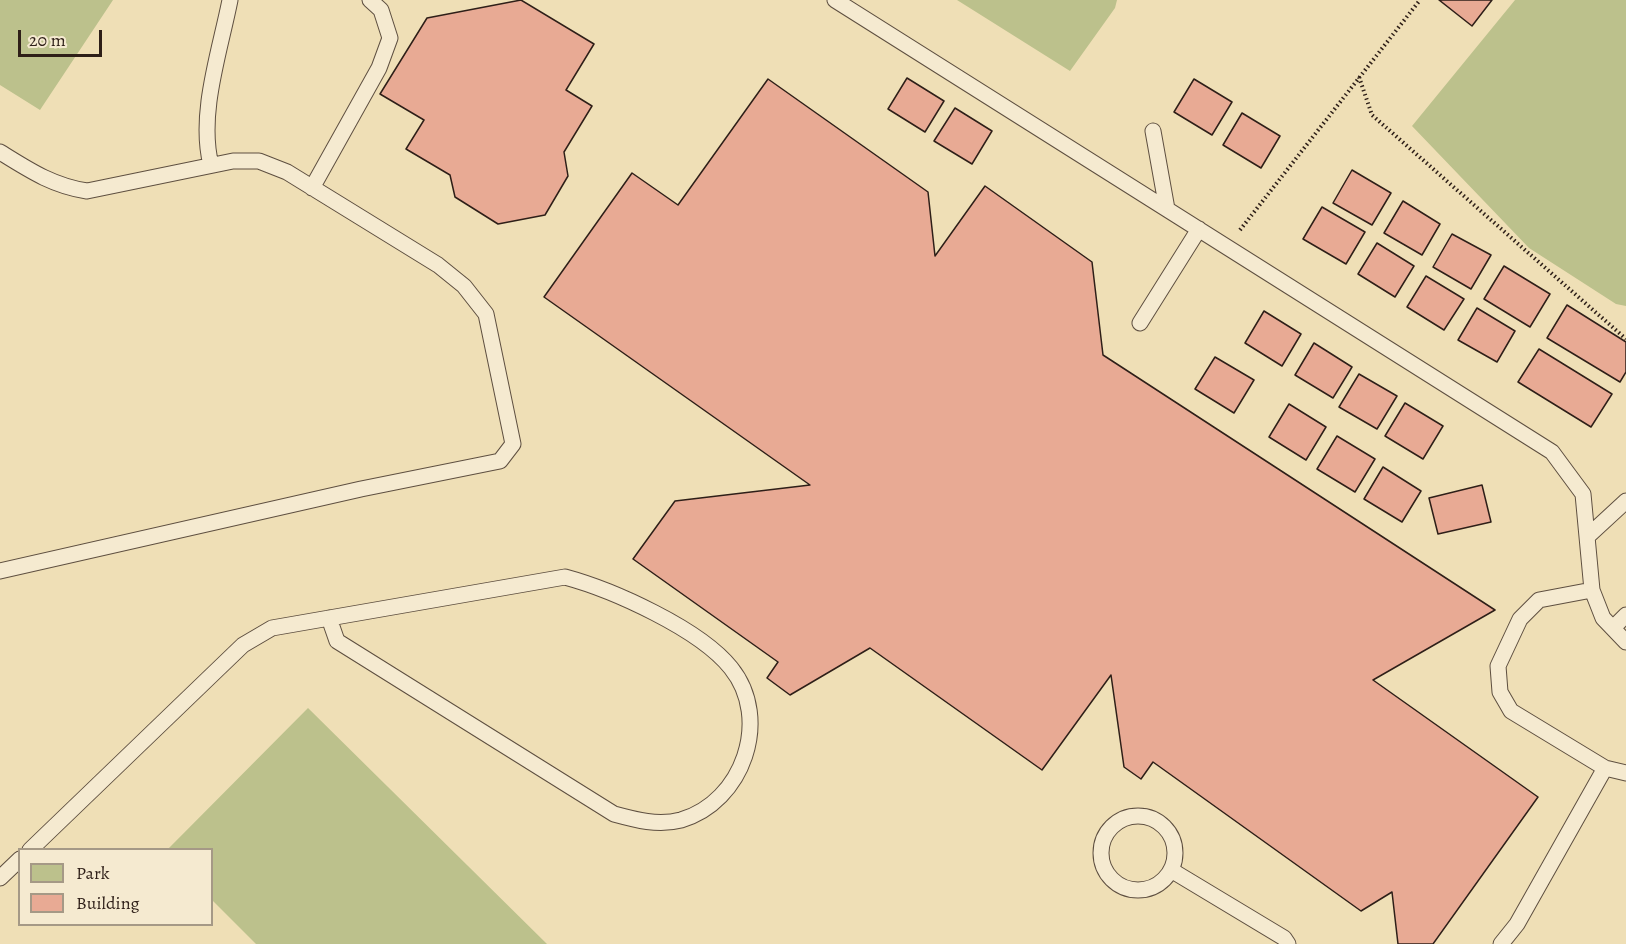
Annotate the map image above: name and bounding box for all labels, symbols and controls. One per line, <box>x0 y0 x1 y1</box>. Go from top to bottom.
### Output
scale bar <box>21 18 105 56</box>
text: 20 m <box>29 28 66 52</box>
legend <box>18 848 213 926</box>
text: Park <box>76 861 110 885</box>
text: Building <box>76 891 140 915</box>

